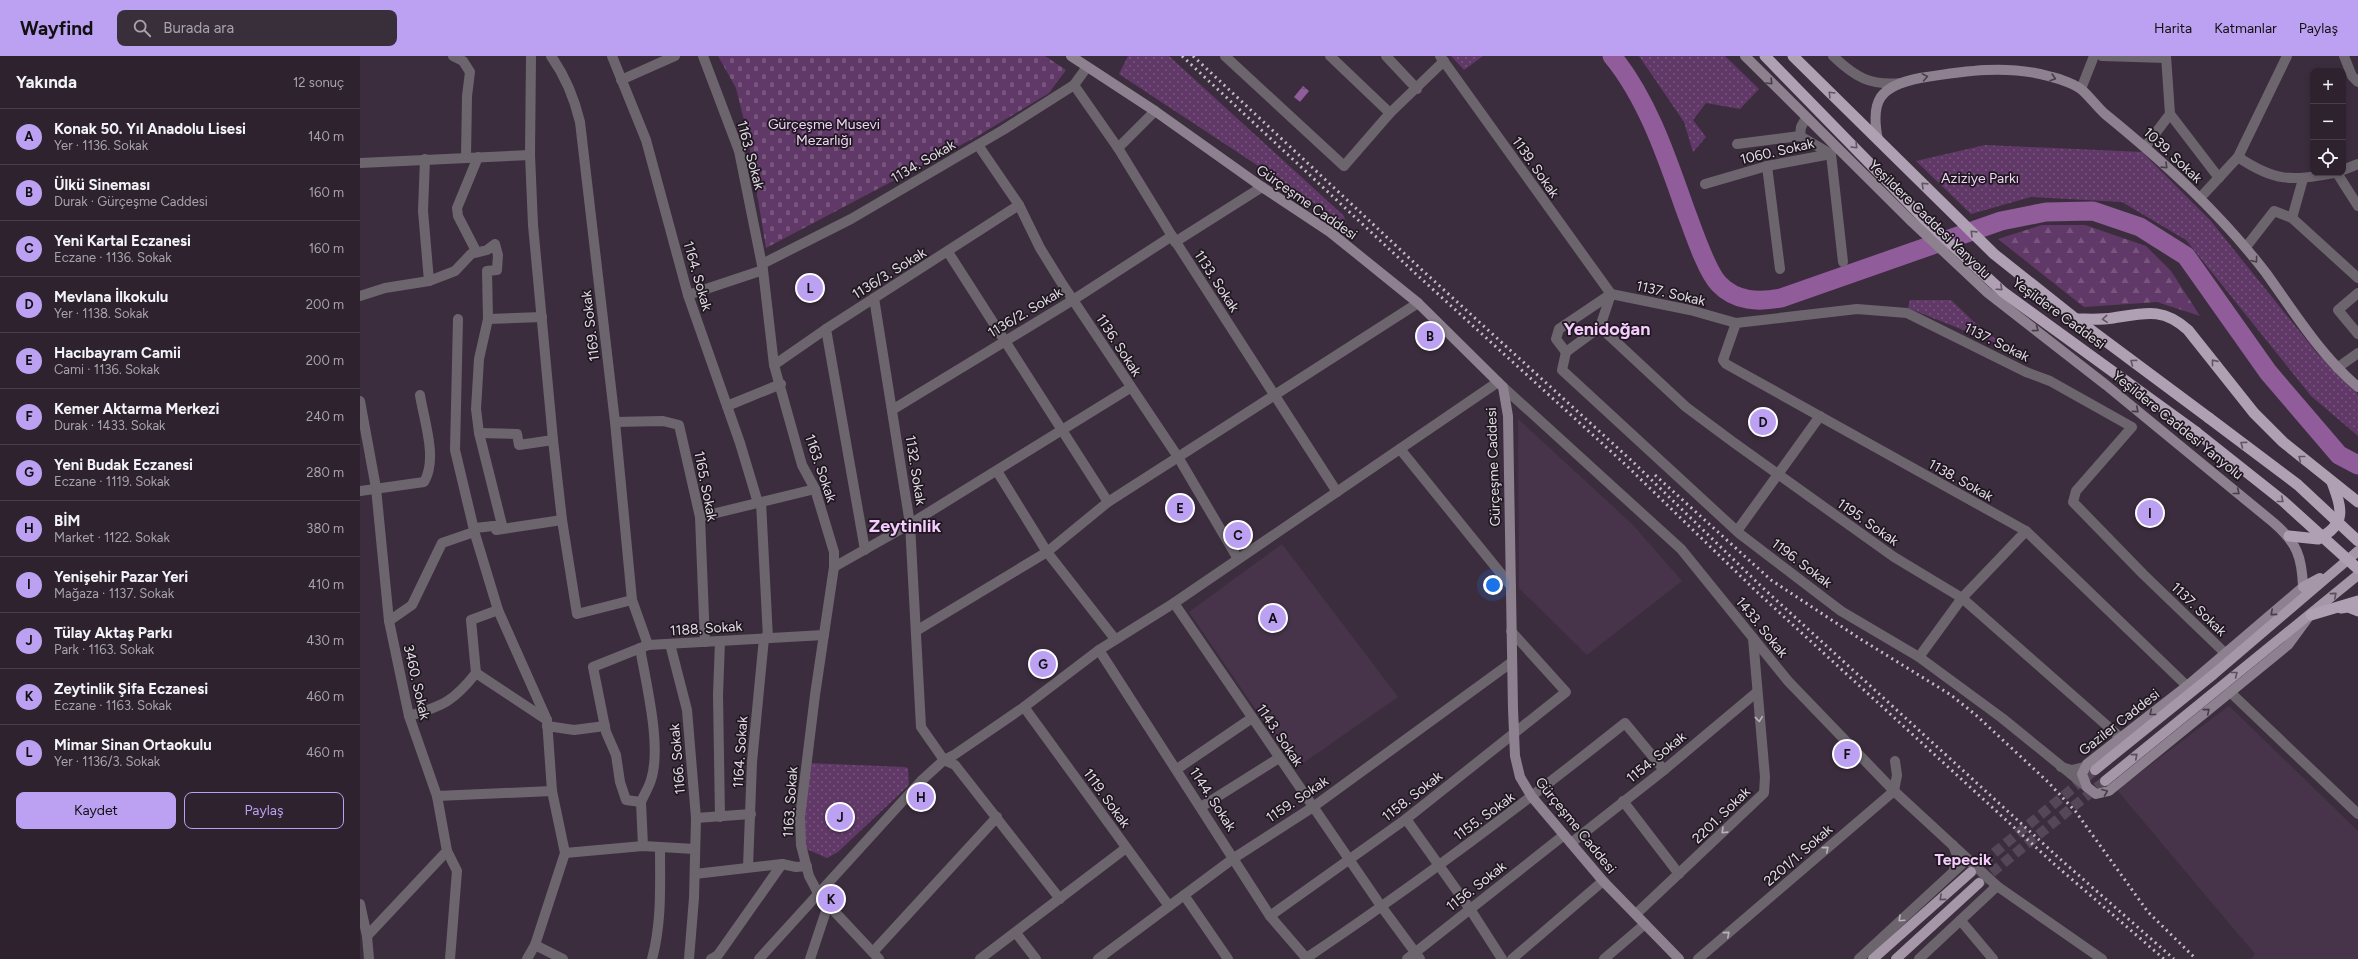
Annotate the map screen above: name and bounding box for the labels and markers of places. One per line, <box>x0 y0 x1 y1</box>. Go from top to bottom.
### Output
pin: L <box>797 273 823 303</box>
pin: B <box>1417 321 1443 351</box>
pin: D <box>1750 407 1776 437</box>
pin: E <box>1167 493 1193 523</box>
pin: I <box>2137 498 2163 528</box>
pin: C <box>1225 520 1251 550</box>
pin: A <box>1260 603 1286 633</box>
pin: G <box>1030 649 1056 679</box>
pin: F <box>1834 739 1860 769</box>
pin: H <box>908 782 934 812</box>
pin: J <box>827 802 853 832</box>
pin: K <box>818 884 844 914</box>

